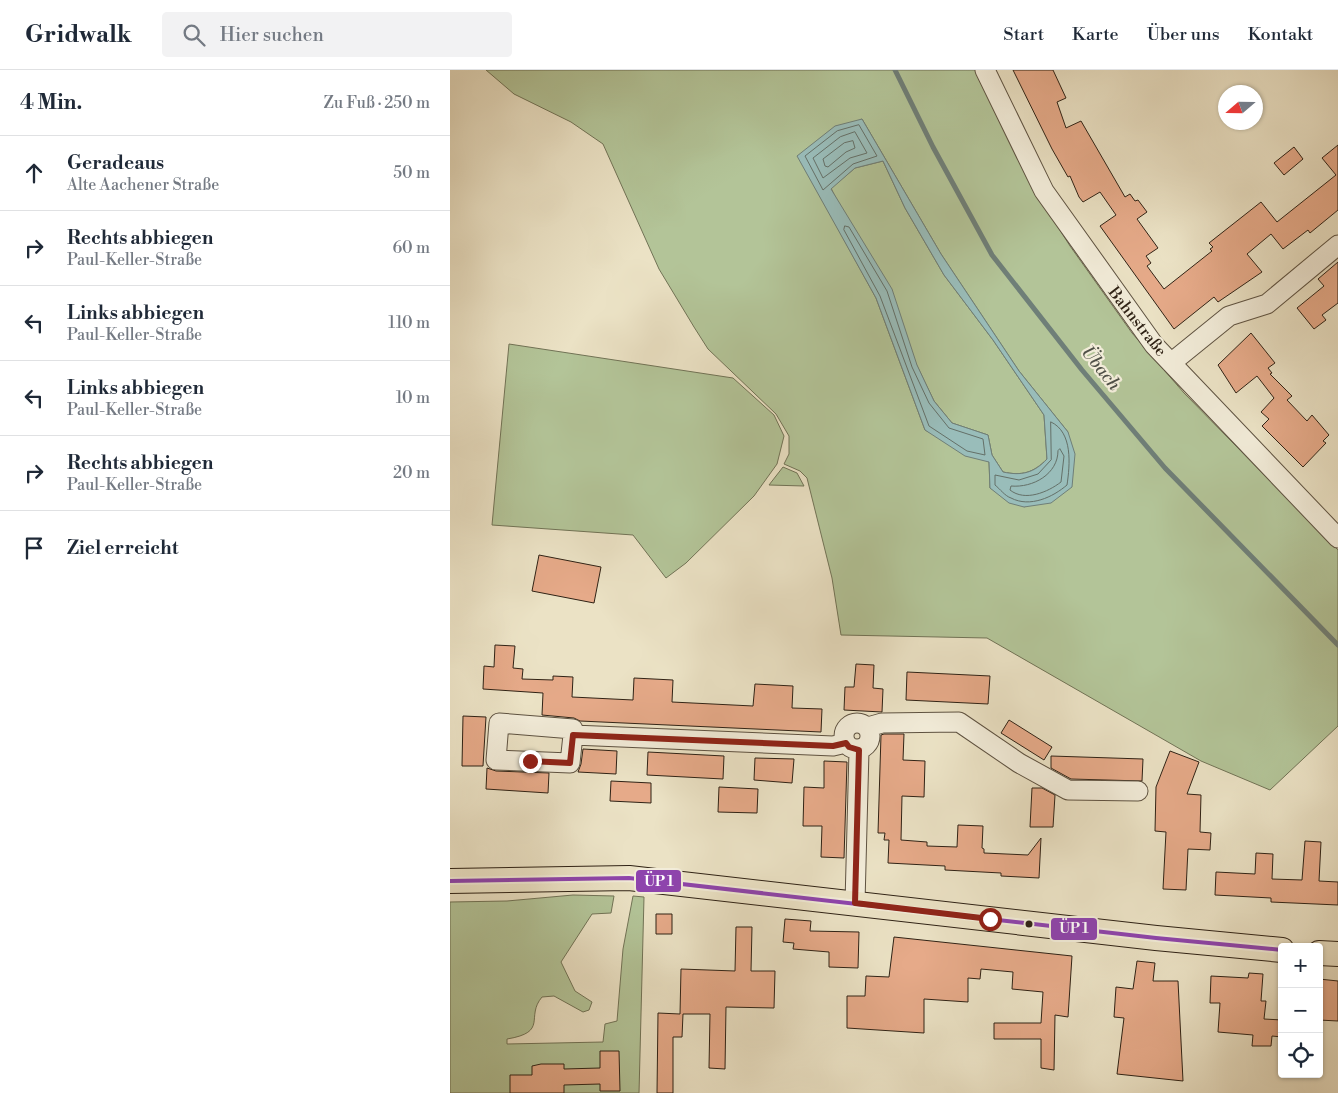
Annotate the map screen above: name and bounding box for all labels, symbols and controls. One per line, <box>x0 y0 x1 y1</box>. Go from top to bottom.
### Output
search box <box>162 12 512 57</box>
text: Gridwalk <box>25 20 132 50</box>
icon: search <box>180 21 208 49</box>
text: Hier suchen <box>220 23 324 47</box>
text: Start <box>1003 23 1044 46</box>
text: Karte <box>1072 23 1119 46</box>
text: Über uns <box>1147 23 1220 46</box>
text: Kontakt <box>1248 23 1313 46</box>
north arrow <box>1218 85 1263 130</box>
text: 4 Min. <box>20 90 82 116</box>
text: Zu Fuß · 250 m <box>324 93 430 113</box>
text: Geradeaus <box>67 151 164 175</box>
icon: ahead <box>20 159 48 187</box>
text: 50 m <box>393 163 430 183</box>
text: Alte Aachener Straße <box>67 175 219 195</box>
text: Rechts abbiegen <box>67 226 213 250</box>
icon: right <box>20 234 48 262</box>
text: 60 m <box>392 238 430 258</box>
text: Paul-Keller-Straße <box>67 250 202 270</box>
street label: Bahnstraße <box>1103 282 1171 361</box>
text: Links abbiegen <box>67 301 204 325</box>
icon: left <box>20 309 48 337</box>
text: 110 m <box>388 313 430 333</box>
text: Paul-Keller-Straße <box>67 325 202 345</box>
water label: Übach <box>1076 341 1126 396</box>
text: Links abbiegen <box>67 376 204 400</box>
icon: left <box>20 384 48 412</box>
text: 10 m <box>396 388 430 408</box>
text: Paul-Keller-Straße <box>67 400 202 420</box>
text: Rechts abbiegen <box>67 451 213 475</box>
icon: right <box>20 459 48 487</box>
text: 20 m <box>393 463 430 483</box>
text: Paul-Keller-Straße <box>67 475 202 495</box>
icon: arrive <box>20 534 48 562</box>
text: Ziel erreicht <box>67 536 178 560</box>
route end <box>519 750 542 773</box>
line badge: ÜP 1 <box>635 869 682 893</box>
text: ÜP 1 <box>644 871 674 891</box>
route start <box>979 908 1002 931</box>
line badge: ÜP 1 <box>1050 917 1098 941</box>
text: ÜP 1 <box>1059 918 1089 938</box>
unlabelled marker <box>1024 919 1034 929</box>
map controls <box>1278 943 1323 1078</box>
button: + <box>1278 943 1323 988</box>
button: − <box>1278 988 1323 1033</box>
button: locate <box>1278 1033 1323 1078</box>

